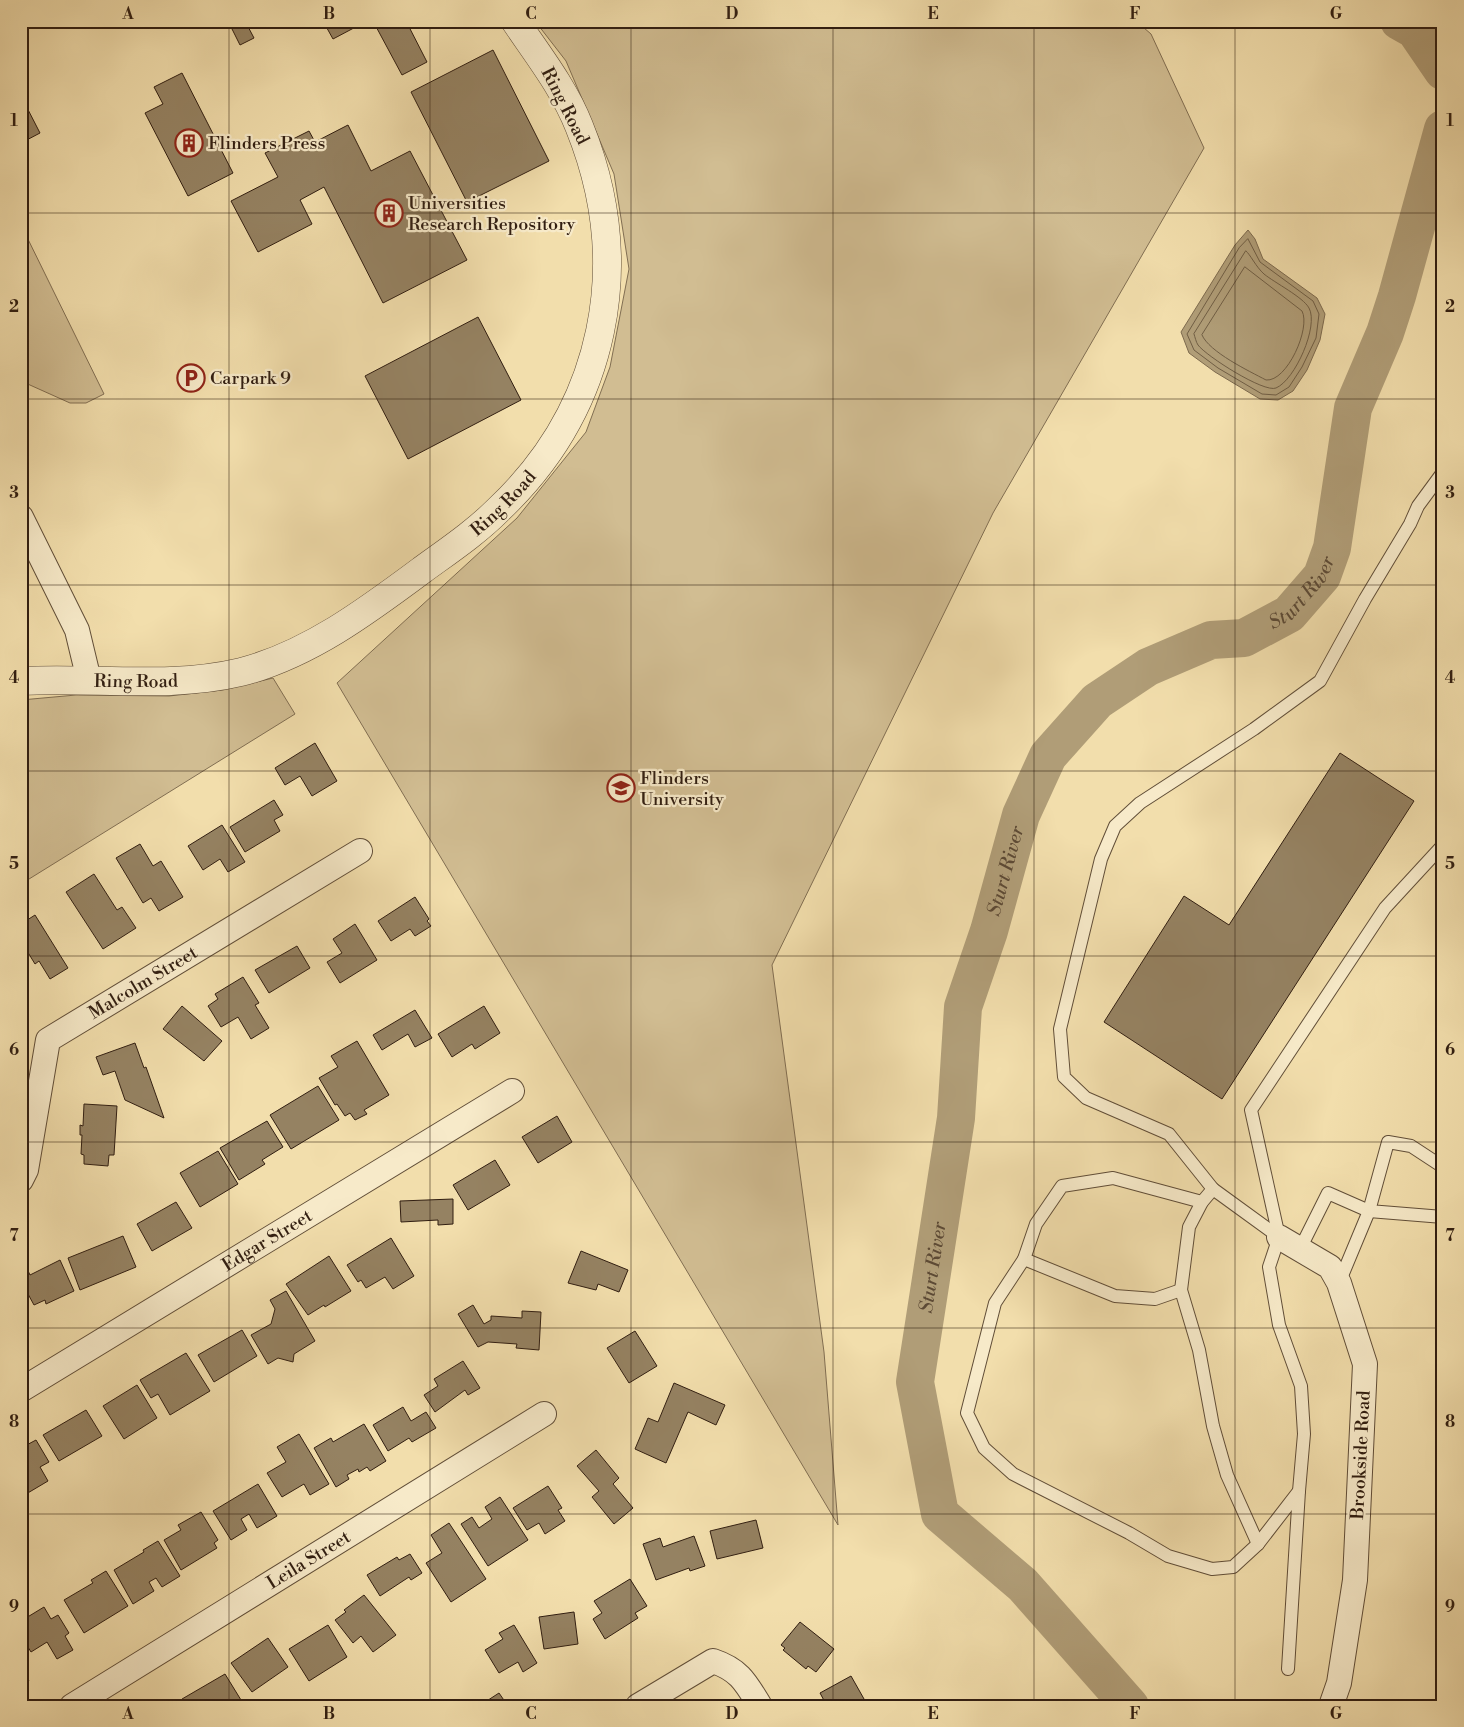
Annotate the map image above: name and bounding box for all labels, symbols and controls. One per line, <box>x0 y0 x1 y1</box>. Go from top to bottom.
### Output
text: A <box>121 4 134 24</box>
text: B <box>323 4 335 24</box>
text: C <box>525 4 537 24</box>
text: D <box>726 4 739 24</box>
text: E <box>927 4 939 24</box>
text: F <box>1129 4 1141 24</box>
text: G <box>1330 4 1343 24</box>
street label: Ring Road <box>536 63 595 149</box>
text: 1 <box>10 111 18 131</box>
text: 1 <box>1446 111 1454 131</box>
building icon: Flinders Press <box>174 128 204 158</box>
place label: Flinders Press <box>208 132 325 155</box>
place label: Universities Research Repository <box>408 192 576 236</box>
building icon: Universities Research Repository <box>374 198 404 228</box>
text: 2 <box>9 297 19 317</box>
text: 2 <box>1445 297 1455 317</box>
parking icon: Carpark 9 <box>176 363 206 393</box>
place label: Carpark 9 <box>210 367 291 390</box>
street label: Ring Road <box>465 465 542 541</box>
text: 3 <box>9 483 19 503</box>
text: 3 <box>1445 483 1455 503</box>
water label: Sturt River <box>1264 552 1340 635</box>
text: 4 <box>9 668 20 688</box>
text: 4 <box>1445 668 1456 688</box>
street label: Ring Road <box>94 669 179 693</box>
place label: Flinders University <box>640 767 724 811</box>
school or university icon: Flinders University <box>606 773 636 803</box>
water label: Sturt River <box>982 823 1030 919</box>
text: 5 <box>9 854 19 874</box>
text: 5 <box>1445 854 1455 874</box>
street label: Malcolm Street <box>84 940 202 1024</box>
text: 6 <box>9 1040 19 1060</box>
text: 6 <box>1445 1040 1455 1060</box>
street label: Edgar Street <box>218 1204 317 1276</box>
water label: Sturt River <box>914 1219 952 1315</box>
text: 7 <box>9 1226 19 1246</box>
text: 7 <box>1445 1226 1455 1246</box>
street label: Brookside Road <box>1346 1389 1376 1521</box>
text: 8 <box>9 1412 19 1432</box>
text: 8 <box>1445 1412 1455 1432</box>
street label: Leila Street <box>262 1525 355 1594</box>
text: 9 <box>9 1597 19 1617</box>
text: 9 <box>1445 1597 1455 1617</box>
text: A <box>121 1704 134 1724</box>
text: B <box>323 1704 335 1724</box>
text: C <box>525 1704 537 1724</box>
text: D <box>726 1704 739 1724</box>
text: E <box>927 1704 939 1724</box>
text: F <box>1129 1704 1141 1724</box>
text: G <box>1330 1704 1343 1724</box>

